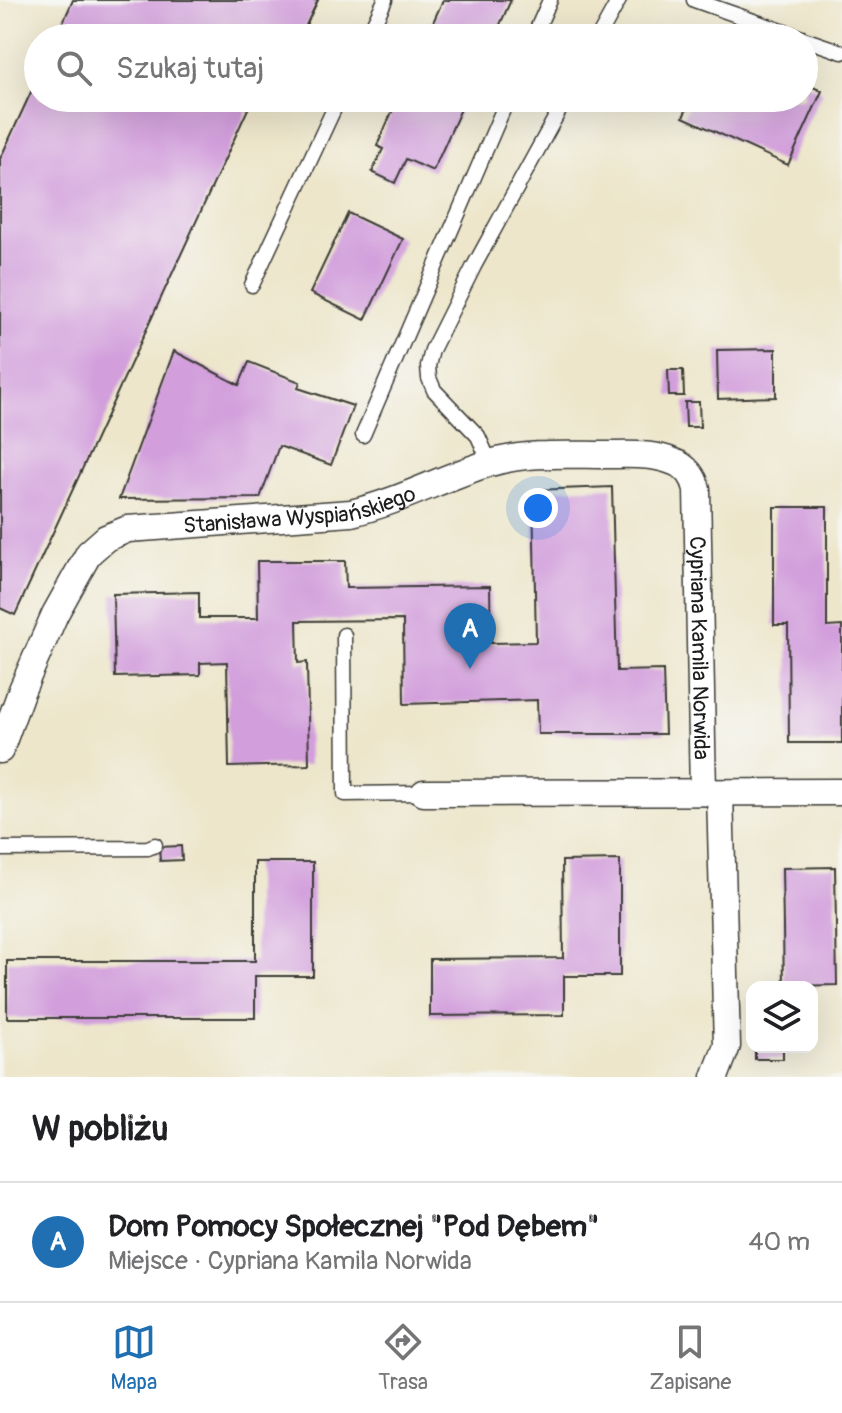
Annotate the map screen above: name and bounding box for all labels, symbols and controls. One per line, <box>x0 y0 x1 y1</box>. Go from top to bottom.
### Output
search box <box>24 24 818 112</box>
icon: search <box>52 46 96 90</box>
text: Szukaj tutaj <box>116 50 264 87</box>
street label: Stanisława Wyspiańskiego <box>182 480 420 540</box>
your location <box>518 488 558 528</box>
street label: Cypriana Kamila Norwida <box>683 536 715 760</box>
pin: A <box>444 603 496 669</box>
map controls <box>746 981 818 1053</box>
button: layers <box>746 981 818 1053</box>
text: W pobliżu <box>32 1108 168 1151</box>
text: Dom Pomocy Społecznej "Pod Dębem" <box>108 1208 599 1245</box>
text: A <box>50 1226 66 1258</box>
text: 40 m <box>748 1226 810 1258</box>
text: Miejsce · Cypriana Kamila Norwida <box>108 1245 472 1277</box>
tab: Mapa <box>111 1320 157 1396</box>
tab: Trasa <box>378 1320 428 1396</box>
tab: Zapisane <box>649 1320 731 1396</box>

